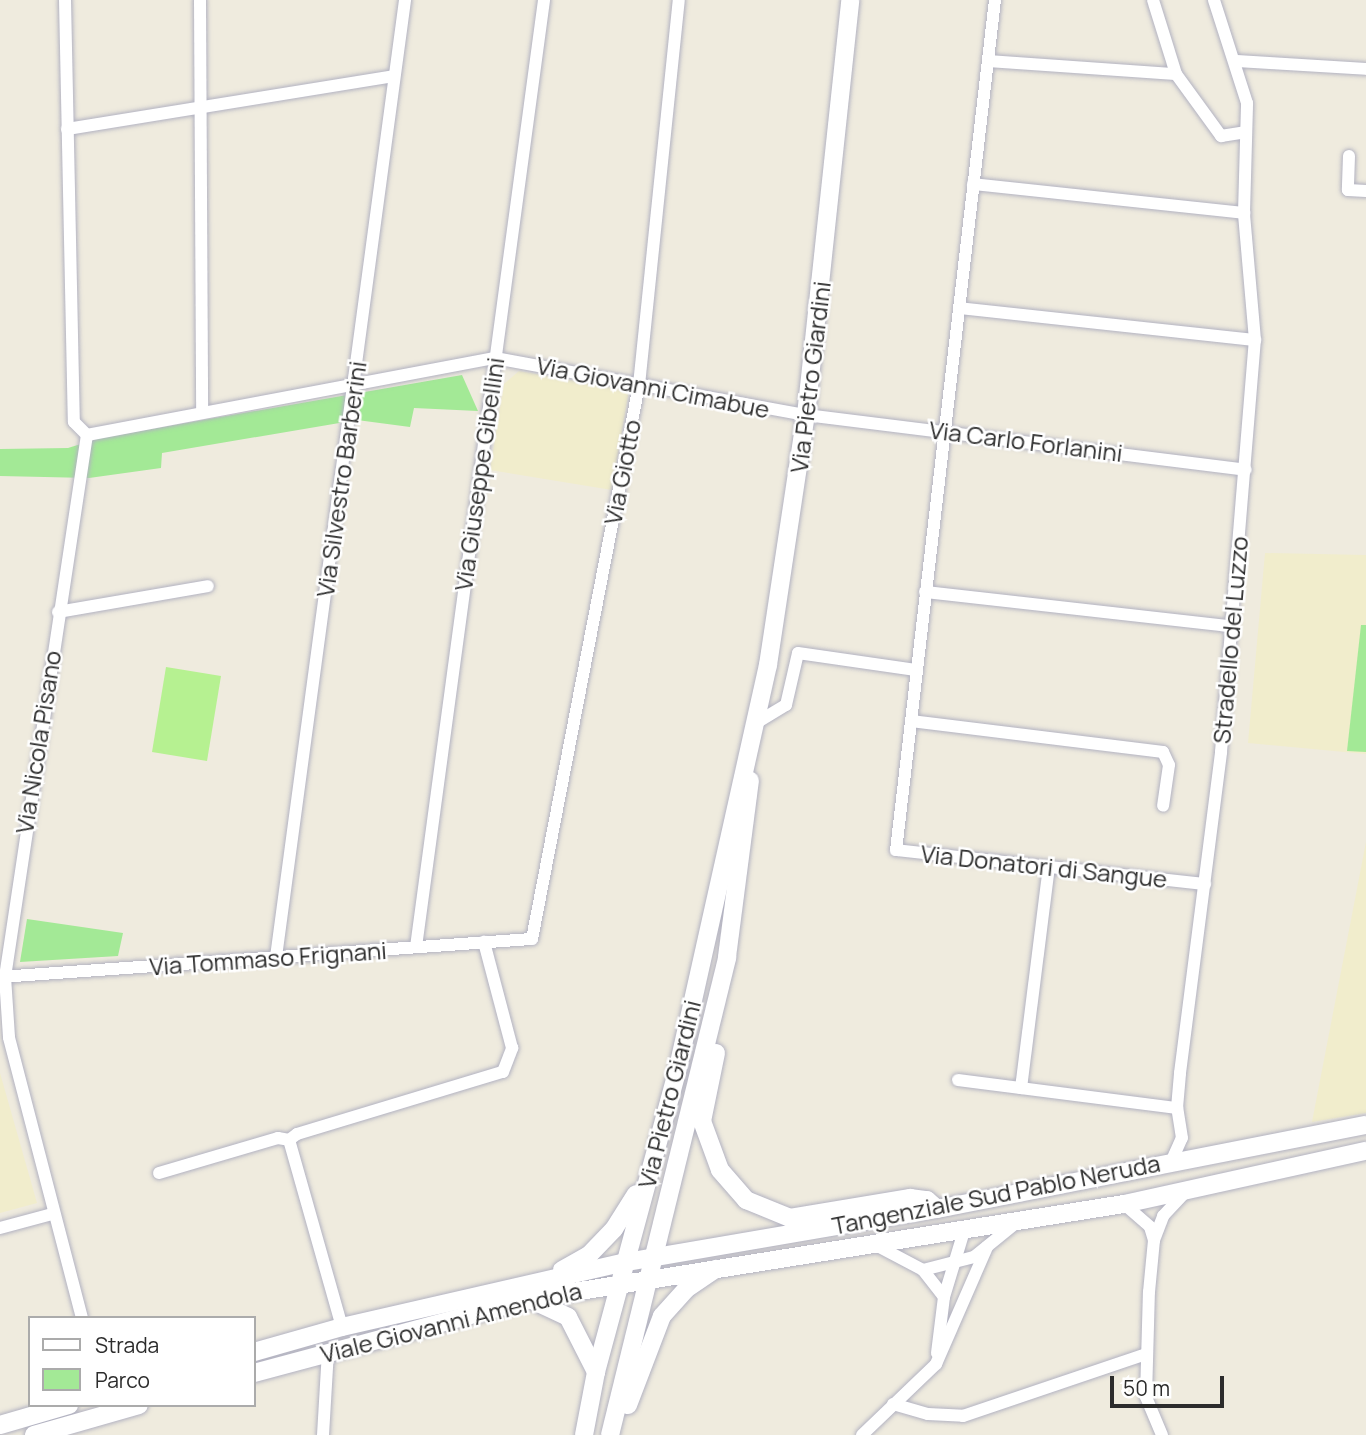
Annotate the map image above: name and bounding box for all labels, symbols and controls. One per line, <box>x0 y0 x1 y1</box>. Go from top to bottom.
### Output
street label: Via Pietro Giardini <box>784 280 836 474</box>
street label: Via Giovanni Cimabue <box>534 350 772 424</box>
street label: Via Giuseppe Gibellini <box>448 355 510 593</box>
street label: Via Silvestro Barberini <box>310 359 372 599</box>
street label: Via Carlo Forlanini <box>928 415 1124 467</box>
street label: Via Giotto <box>598 417 646 527</box>
street label: Stradello del Luzzo <box>1207 535 1253 745</box>
street label: Via Nicola Pisano <box>9 648 67 836</box>
street label: Via Donatori di Sangue <box>919 839 1169 893</box>
street label: Via Tommaso Frignani <box>148 935 388 981</box>
street label: Via Pietro Giardini <box>632 997 706 1191</box>
street label: Tangenziale Sud Pablo Neruda <box>830 1148 1162 1240</box>
street label: Viale Giovanni Amendola <box>317 1276 585 1368</box>
legend <box>28 1316 256 1407</box>
text: Strada <box>95 1331 159 1359</box>
scale bar <box>1114 1362 1228 1406</box>
text: Parco <box>95 1366 150 1394</box>
text: 50 m <box>1123 1374 1170 1402</box>

